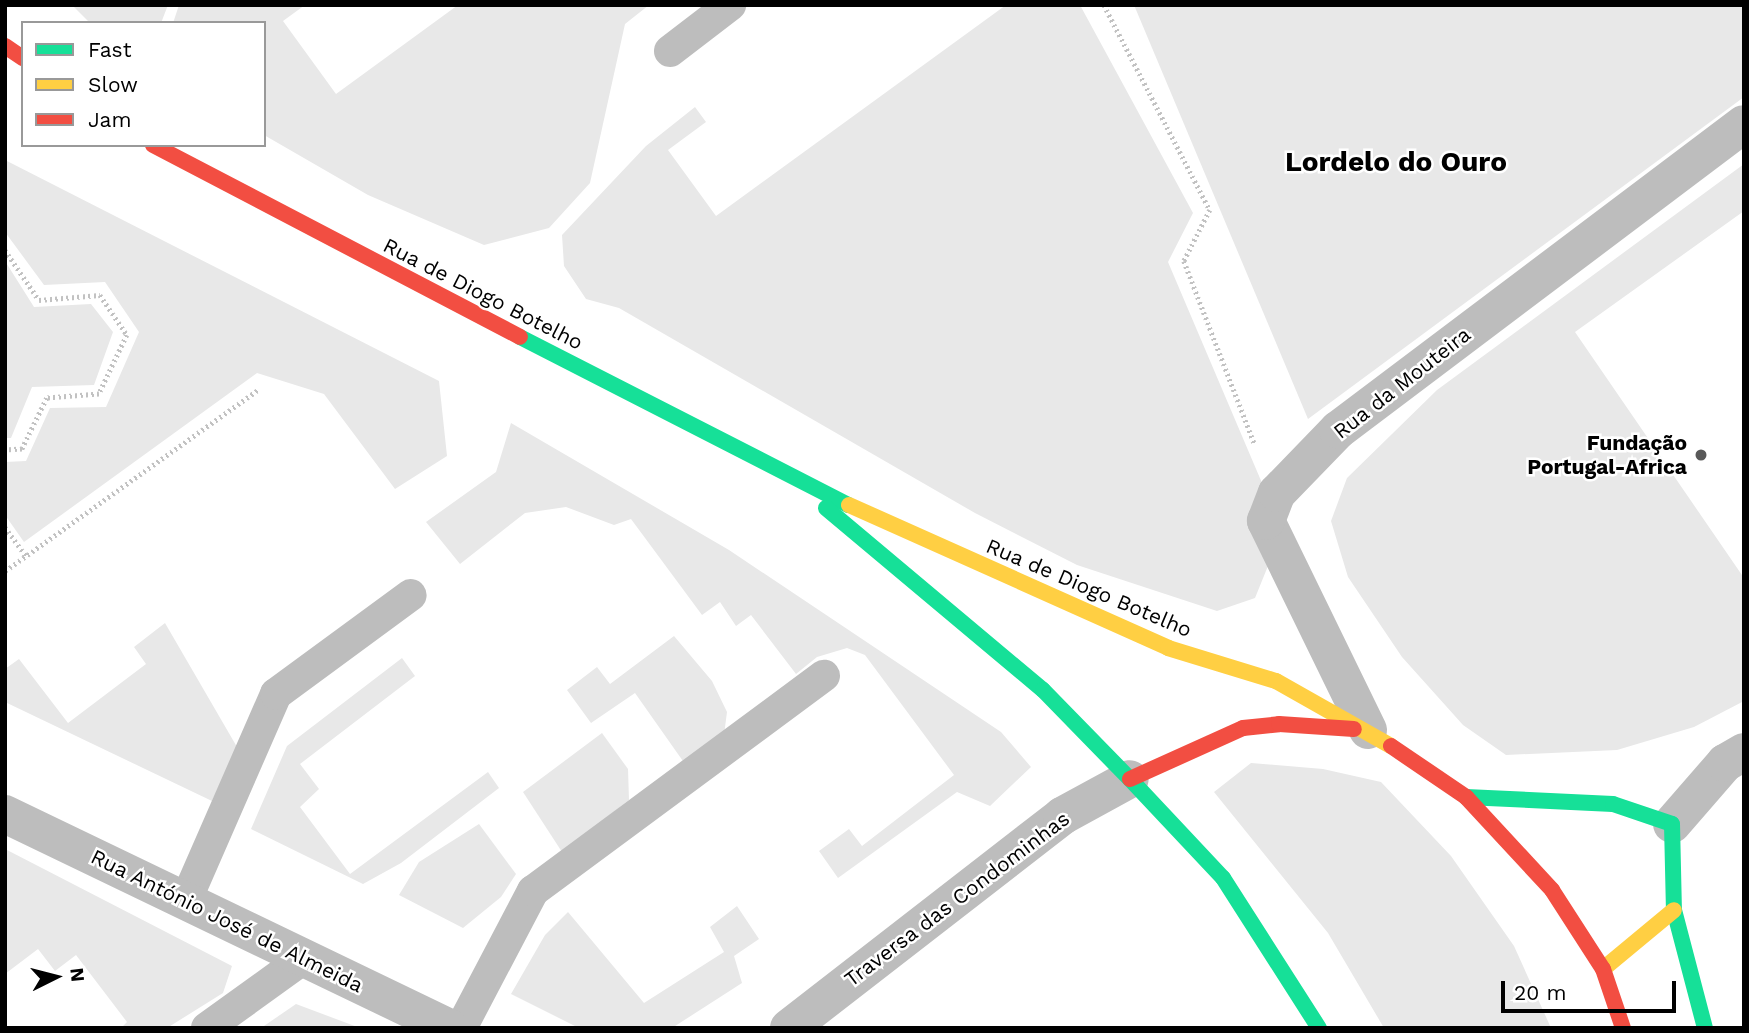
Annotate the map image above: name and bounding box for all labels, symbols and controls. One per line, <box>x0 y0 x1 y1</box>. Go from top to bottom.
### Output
legend <box>21 21 266 147</box>
text: Fast <box>88 37 132 62</box>
text: Slow <box>88 72 138 97</box>
text: Jam <box>88 107 131 132</box>
district label: Lordelo do Ouro <box>1285 145 1507 179</box>
street label: Rua de Diogo Botelho <box>379 233 587 355</box>
street label: Rua da Mouteira <box>1328 321 1476 445</box>
place label: Fundação Portugal-Africa <box>1527 430 1687 480</box>
marker: Fundação Portugal-Africa <box>1693 447 1709 463</box>
street label: Rua de Diogo Botelho <box>982 533 1196 643</box>
street label: Traversa das Condominhas <box>839 806 1075 992</box>
street label: Rua António José de Almeida <box>86 843 368 999</box>
north arrow <box>21 942 91 1012</box>
text: N <box>65 967 90 983</box>
scale bar <box>1504 967 1679 1011</box>
text: 20 m <box>1514 980 1566 1005</box>

